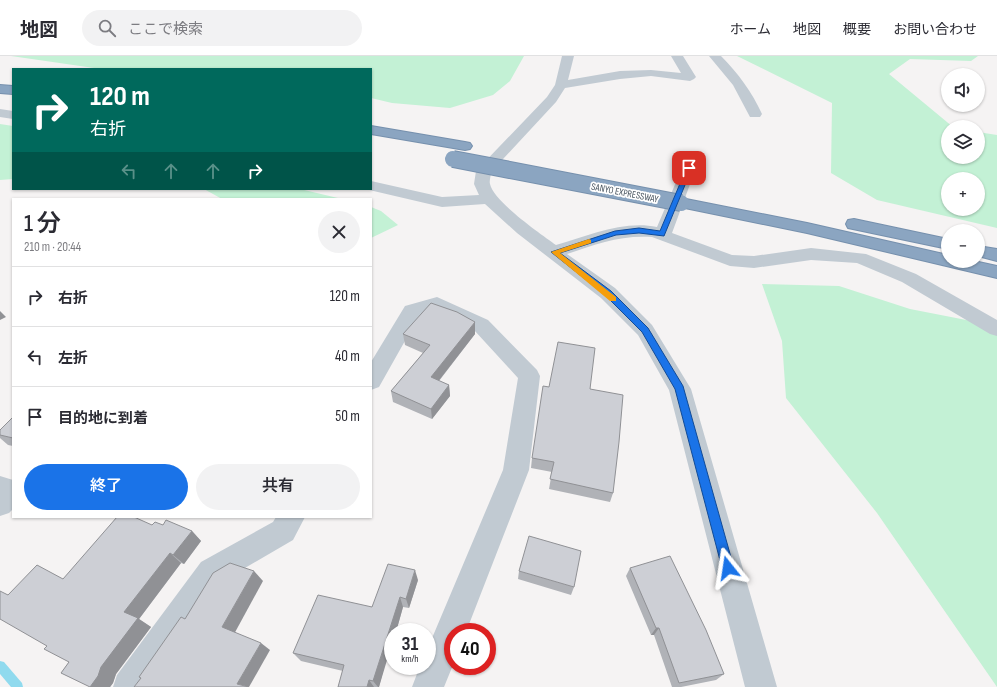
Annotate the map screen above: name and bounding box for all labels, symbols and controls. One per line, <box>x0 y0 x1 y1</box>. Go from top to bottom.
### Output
search box <box>82 10 362 46</box>
icon: search <box>96 17 118 39</box>
text: 地図 <box>20 19 58 42</box>
text: ここで検索 <box>128 20 203 39</box>
text: ホーム <box>729 21 771 38</box>
text: 地図 <box>793 21 821 38</box>
text: 概要 <box>843 21 871 38</box>
text: お問い合わせ <box>893 21 977 38</box>
map controls <box>941 68 985 268</box>
button: sound <box>941 68 985 112</box>
text: 120 m <box>90 80 150 113</box>
icon: right <box>24 84 76 136</box>
text: 右折 <box>90 119 126 140</box>
button: layers <box>941 120 985 164</box>
pin <box>672 151 706 185</box>
icon: arrive <box>678 157 700 179</box>
icon: left <box>118 160 140 182</box>
icon: ahead <box>160 160 182 182</box>
icon: ahead <box>202 160 224 182</box>
icon: right <box>244 160 266 182</box>
button: + <box>941 172 985 216</box>
street label: SANYO EXPRESSWAY <box>590 181 660 206</box>
text: 1 分 <box>24 209 61 238</box>
button: close <box>318 211 360 253</box>
button: − <box>941 224 985 268</box>
text: 210 m · 20:44 <box>24 239 81 255</box>
icon: right <box>24 286 46 308</box>
text: 120 m <box>330 287 360 306</box>
text: 右折 <box>58 289 88 308</box>
icon: left <box>24 346 46 368</box>
text: 40 m <box>335 347 360 366</box>
text: 左折 <box>58 349 88 368</box>
icon: arrive <box>24 406 46 428</box>
text: 50 m <box>335 407 360 426</box>
text: 目的地に到着 <box>58 409 148 428</box>
button: 終了 <box>24 464 188 510</box>
button: 共有 <box>196 464 360 510</box>
position arrow <box>707 547 749 589</box>
speed limit sign: 40 <box>444 623 496 675</box>
text: 31 <box>402 632 418 656</box>
text: km/h <box>401 653 419 665</box>

